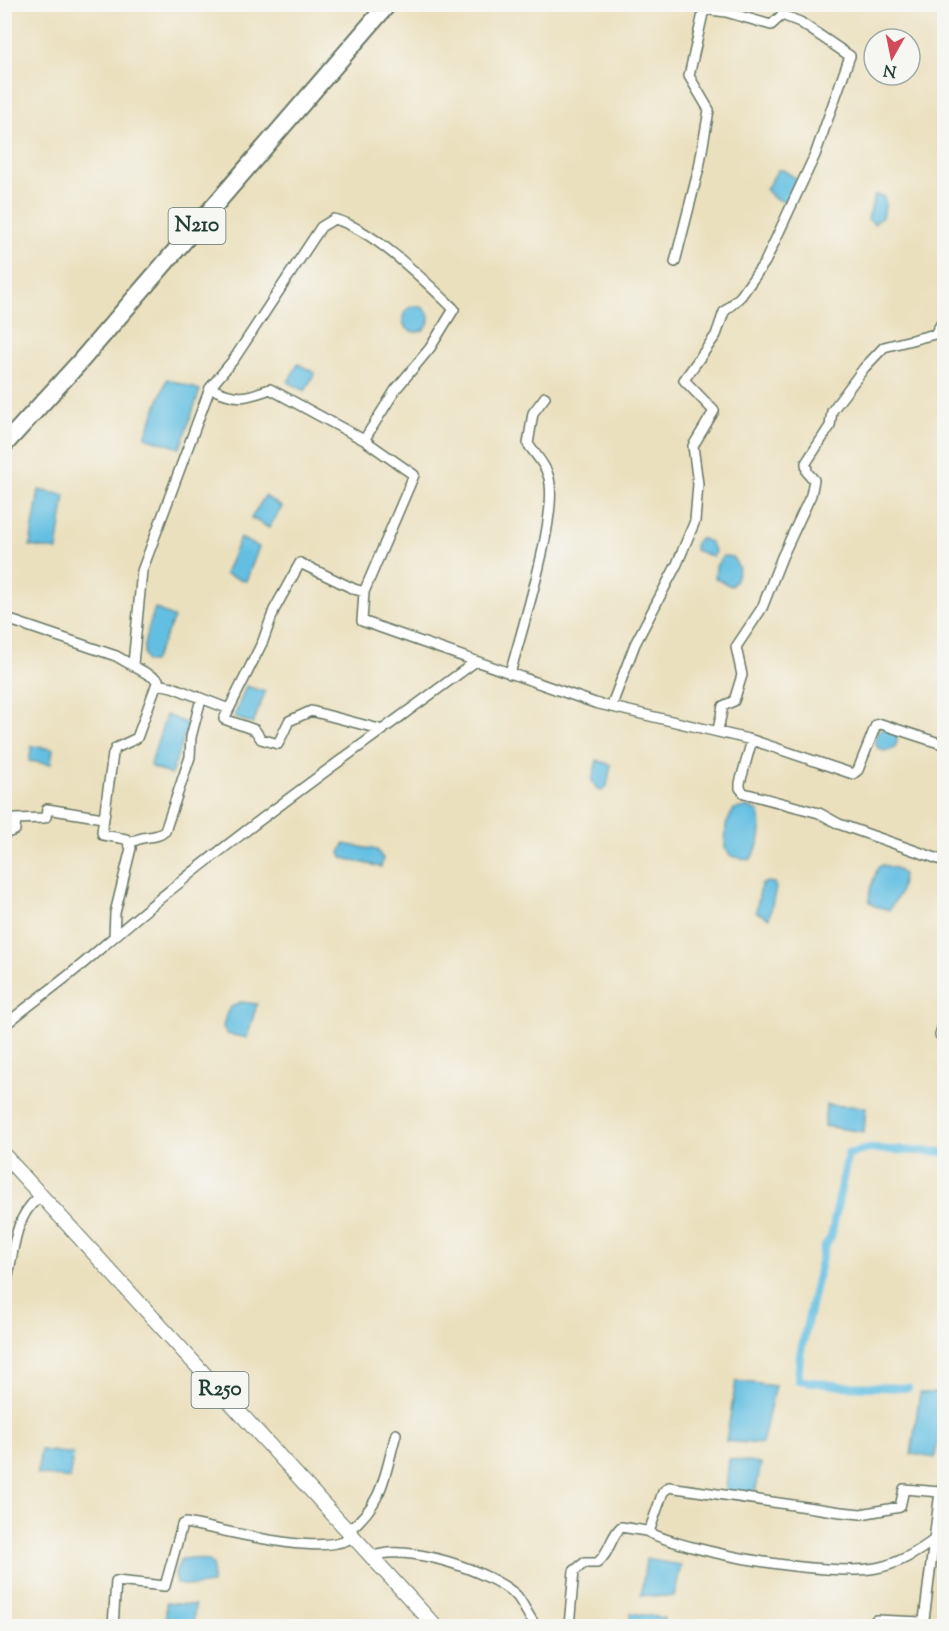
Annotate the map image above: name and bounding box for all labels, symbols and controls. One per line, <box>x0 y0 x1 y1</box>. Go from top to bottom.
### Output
north arrow <box>862 27 922 87</box>
text: N <box>882 57 898 82</box>
road number: N210 <box>168 208 226 244</box>
road number: R250 <box>192 1372 248 1408</box>

